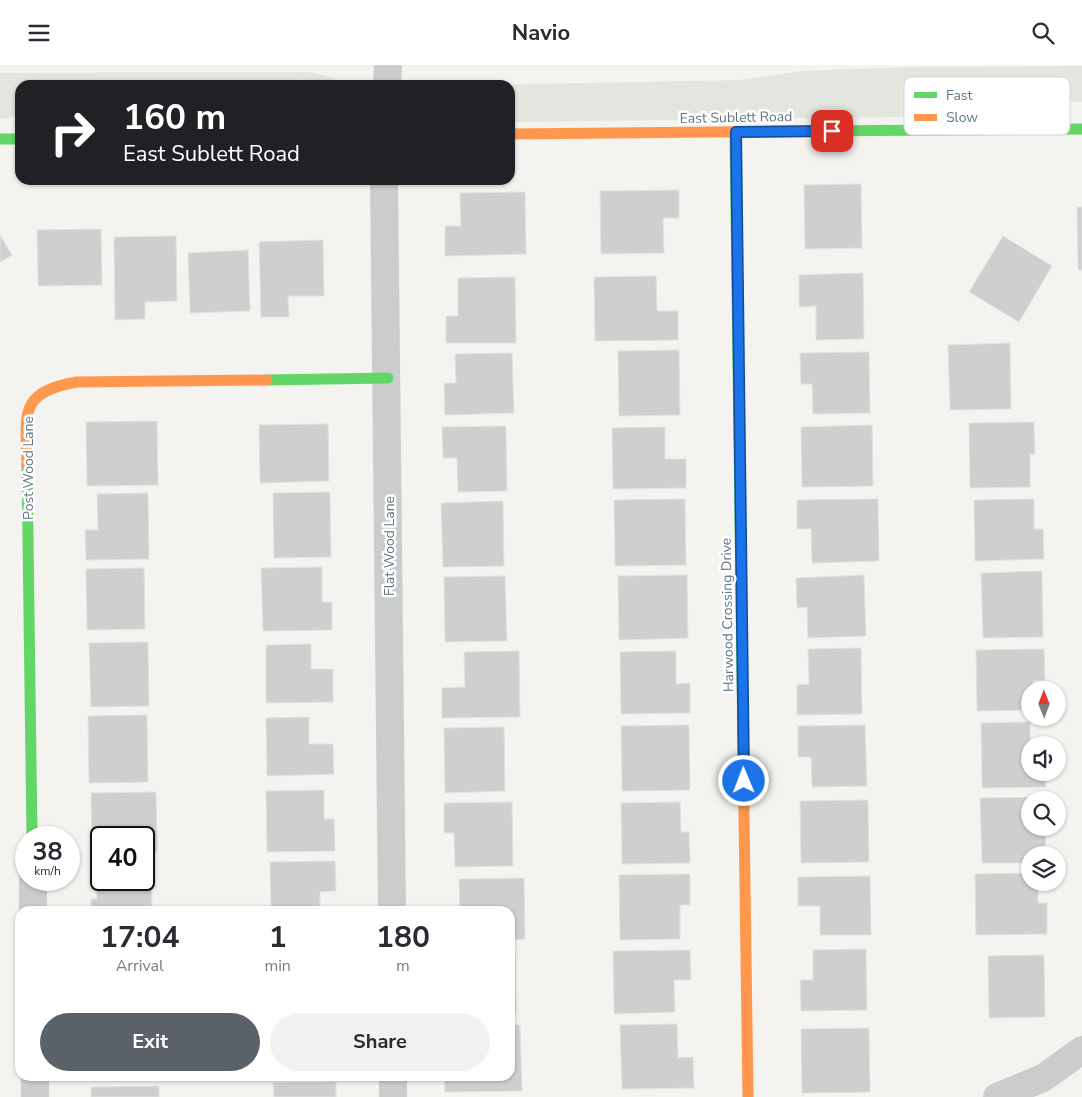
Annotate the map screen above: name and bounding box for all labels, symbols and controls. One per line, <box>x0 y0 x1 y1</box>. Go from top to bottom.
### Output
text: Navio <box>512 18 570 48</box>
icon: menu <box>25 19 53 47</box>
icon: search <box>1029 19 1057 47</box>
legend <box>904 77 1070 135</box>
text: Fast <box>946 86 972 105</box>
text: 160 m <box>123 94 226 141</box>
icon: right <box>40 100 105 165</box>
street label: East Sublett Road <box>680 107 792 128</box>
text: Slow <box>946 108 978 127</box>
pin <box>811 110 853 152</box>
icon: arrive <box>818 117 846 145</box>
text: East Sublett Road <box>123 139 300 169</box>
street label: Post Wood Lane <box>19 416 38 520</box>
street label: Flat Wood Lane <box>380 496 399 596</box>
street label: Harwood Crossing Drive <box>717 538 738 692</box>
north arrow <box>1021 681 1066 726</box>
map controls <box>1021 681 1066 891</box>
button: sound <box>1021 736 1066 781</box>
position arrow <box>717 754 769 806</box>
button: search <box>1021 791 1066 836</box>
speed limit sign: 40 <box>90 826 155 891</box>
text: 38 <box>32 835 63 869</box>
button: layers <box>1021 846 1066 891</box>
text: km/h <box>34 863 61 879</box>
text: 17:04 <box>100 917 179 958</box>
text: 1 <box>269 917 287 958</box>
text: 180 <box>376 917 430 958</box>
text: Arrival <box>116 955 164 977</box>
text: min <box>264 955 291 977</box>
text: m <box>396 955 410 977</box>
button: Exit <box>40 1013 260 1071</box>
button: Share <box>270 1013 490 1071</box>

